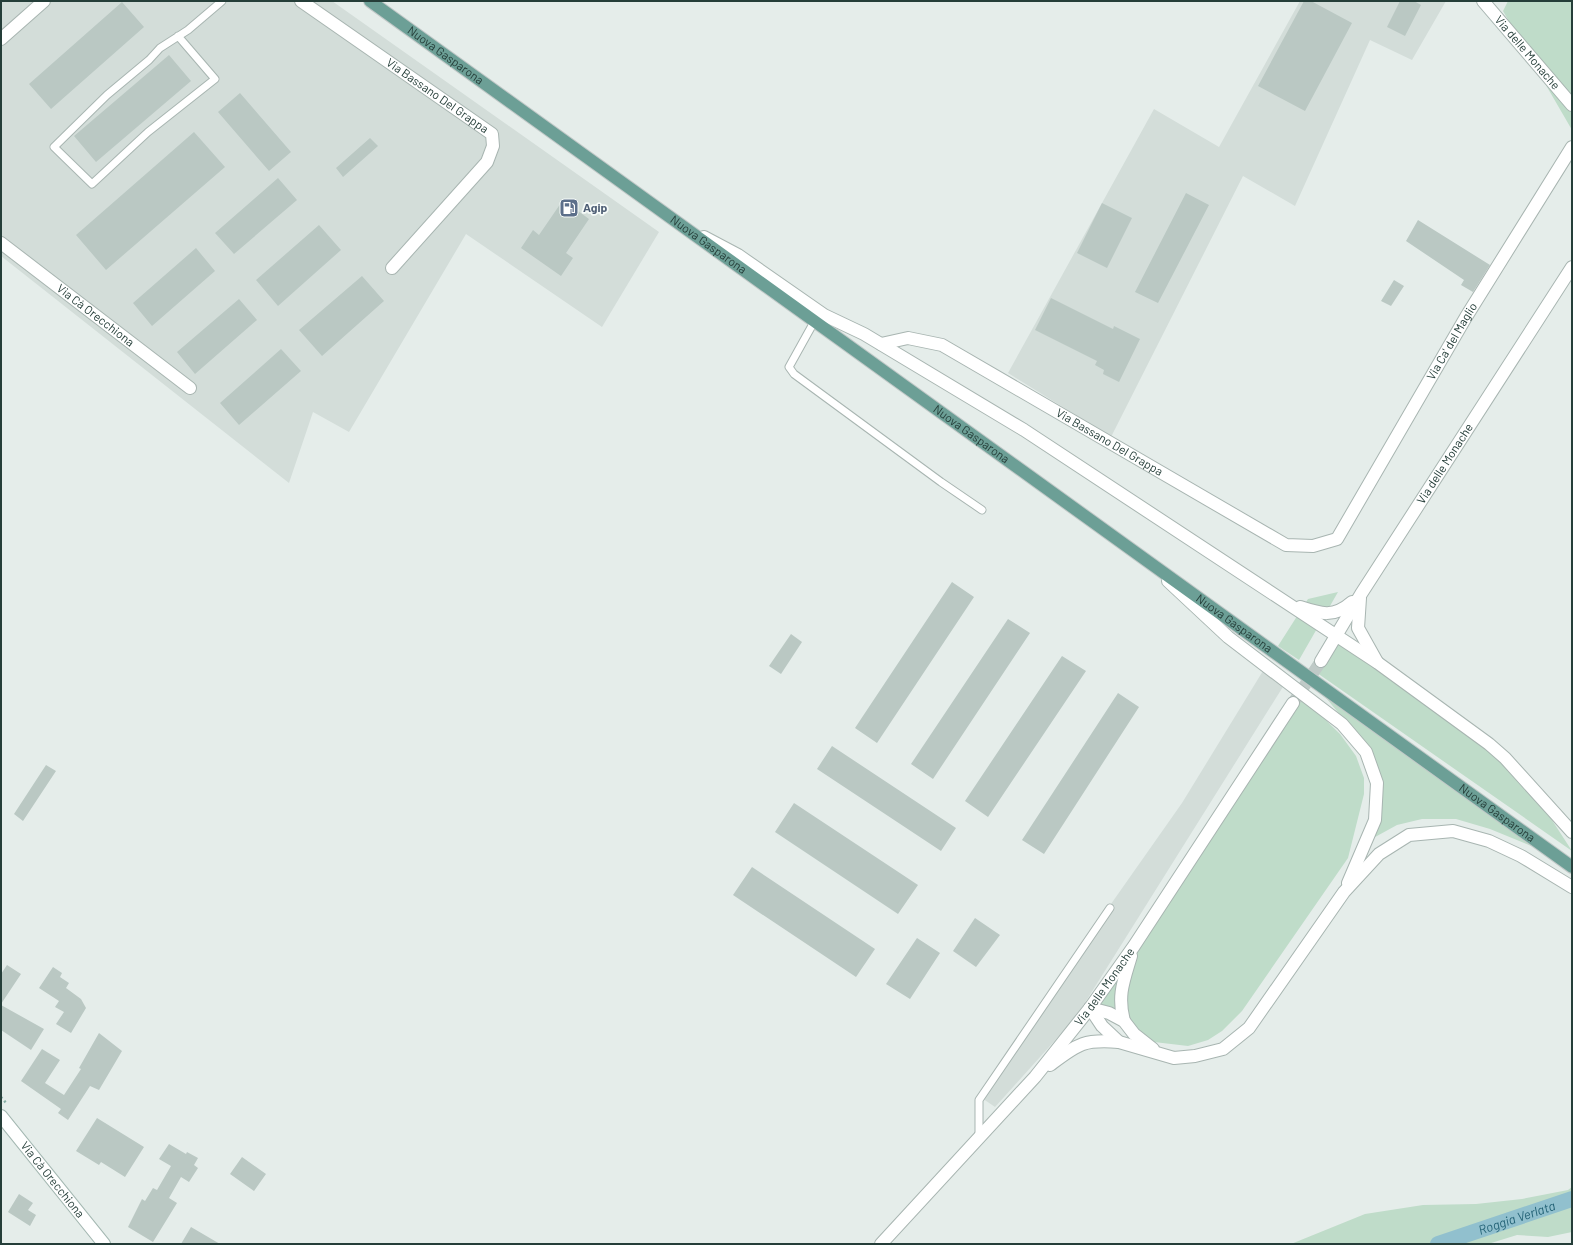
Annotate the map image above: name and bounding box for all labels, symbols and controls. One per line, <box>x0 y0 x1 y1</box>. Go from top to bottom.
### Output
street label: Via delle Monache <box>1492 12 1563 92</box>
street label: Nuova Gasparona <box>405 22 487 87</box>
street label: Via Bassano Del Grappa <box>384 55 492 135</box>
fuel station icon: Agip <box>558 197 580 219</box>
place label: Agip <box>583 200 608 214</box>
street label: Nuova Gasparona <box>668 212 750 276</box>
street label: Via Cà Orecchiona <box>55 281 137 349</box>
street label: Via Ca' del Maglio <box>1423 300 1479 382</box>
street label: Nuova Gasparona <box>931 401 1013 465</box>
street label: Via Bassano Del Grappa <box>1054 405 1166 478</box>
street label: Via delle Monache <box>1413 420 1475 506</box>
street label: Nuova Gasparona <box>1194 591 1275 655</box>
street label: Nuova Gasparona <box>1457 780 1538 844</box>
street label: Via delle Monache <box>1071 945 1137 1028</box>
street label: Via Cà Orecchiona <box>18 1138 88 1220</box>
water label: Roggia Verlata <box>1476 1197 1557 1238</box>

